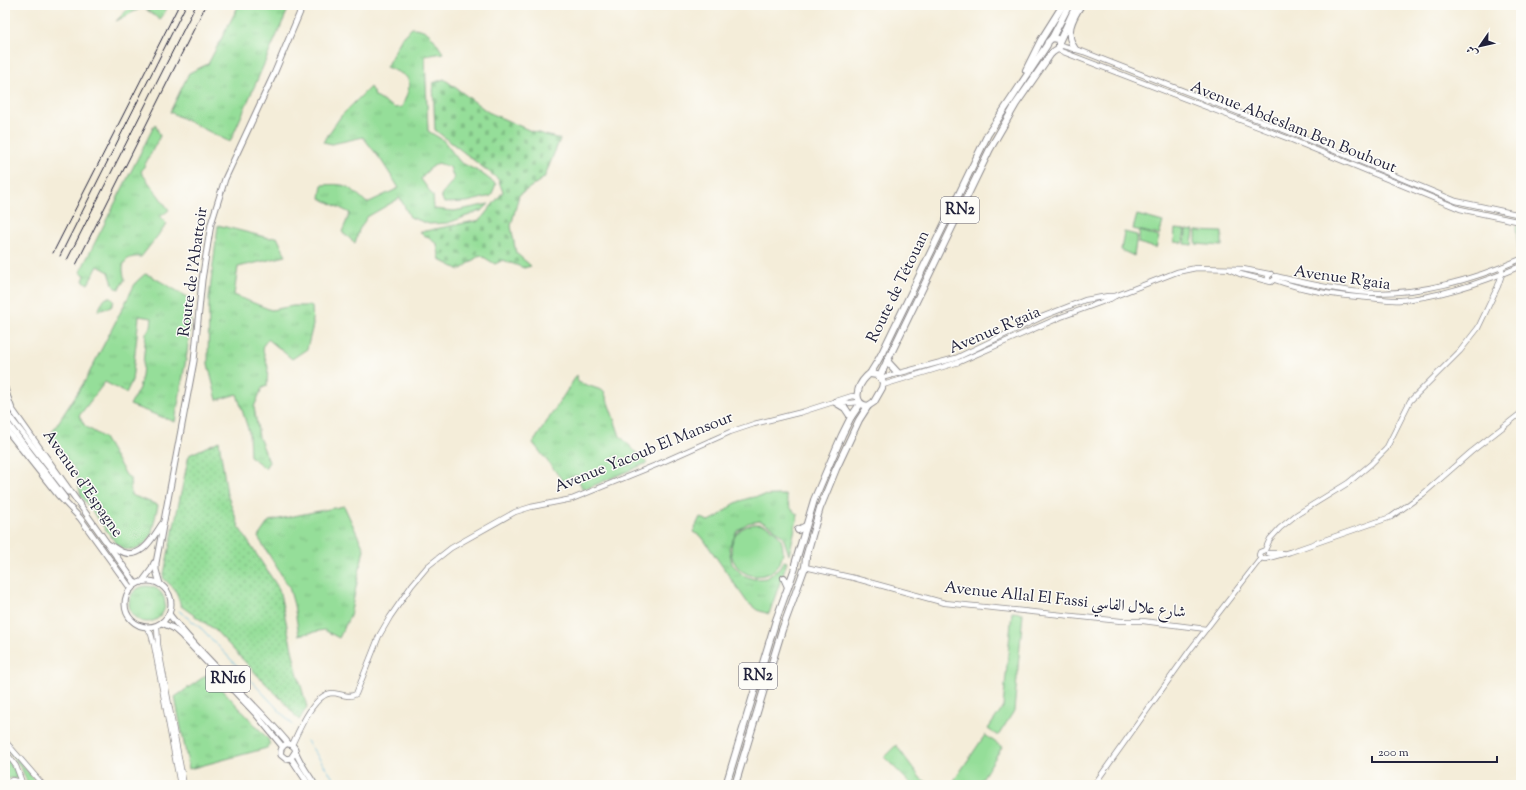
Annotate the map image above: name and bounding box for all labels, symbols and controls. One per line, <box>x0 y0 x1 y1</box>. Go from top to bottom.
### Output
north arrow <box>1460 26 1500 66</box>
text: ش <box>1463 42 1482 60</box>
street label: Avenue Abdeslam Ben Bouhout <box>1186 76 1400 180</box>
road number: RN2 <box>941 197 979 223</box>
street label: Route de l’Abattoir <box>174 206 214 338</box>
street label: Route de Tétouan <box>862 226 936 347</box>
street label: Avenue R'gaia <box>1292 261 1392 297</box>
street label: Avenue R'gaia <box>946 301 1045 361</box>
street label: Avenue Yacoub El Mansour <box>551 407 737 499</box>
street label: Avenue d'Espagne <box>36 426 128 542</box>
street label: Avenue Allal El Fassi شارع علال الفاسي <box>943 577 1187 627</box>
road number: RN2 <box>739 663 777 689</box>
road number: RN16 <box>206 666 250 692</box>
scale bar <box>1372 738 1497 764</box>
text: 200 m <box>1378 744 1409 762</box>

